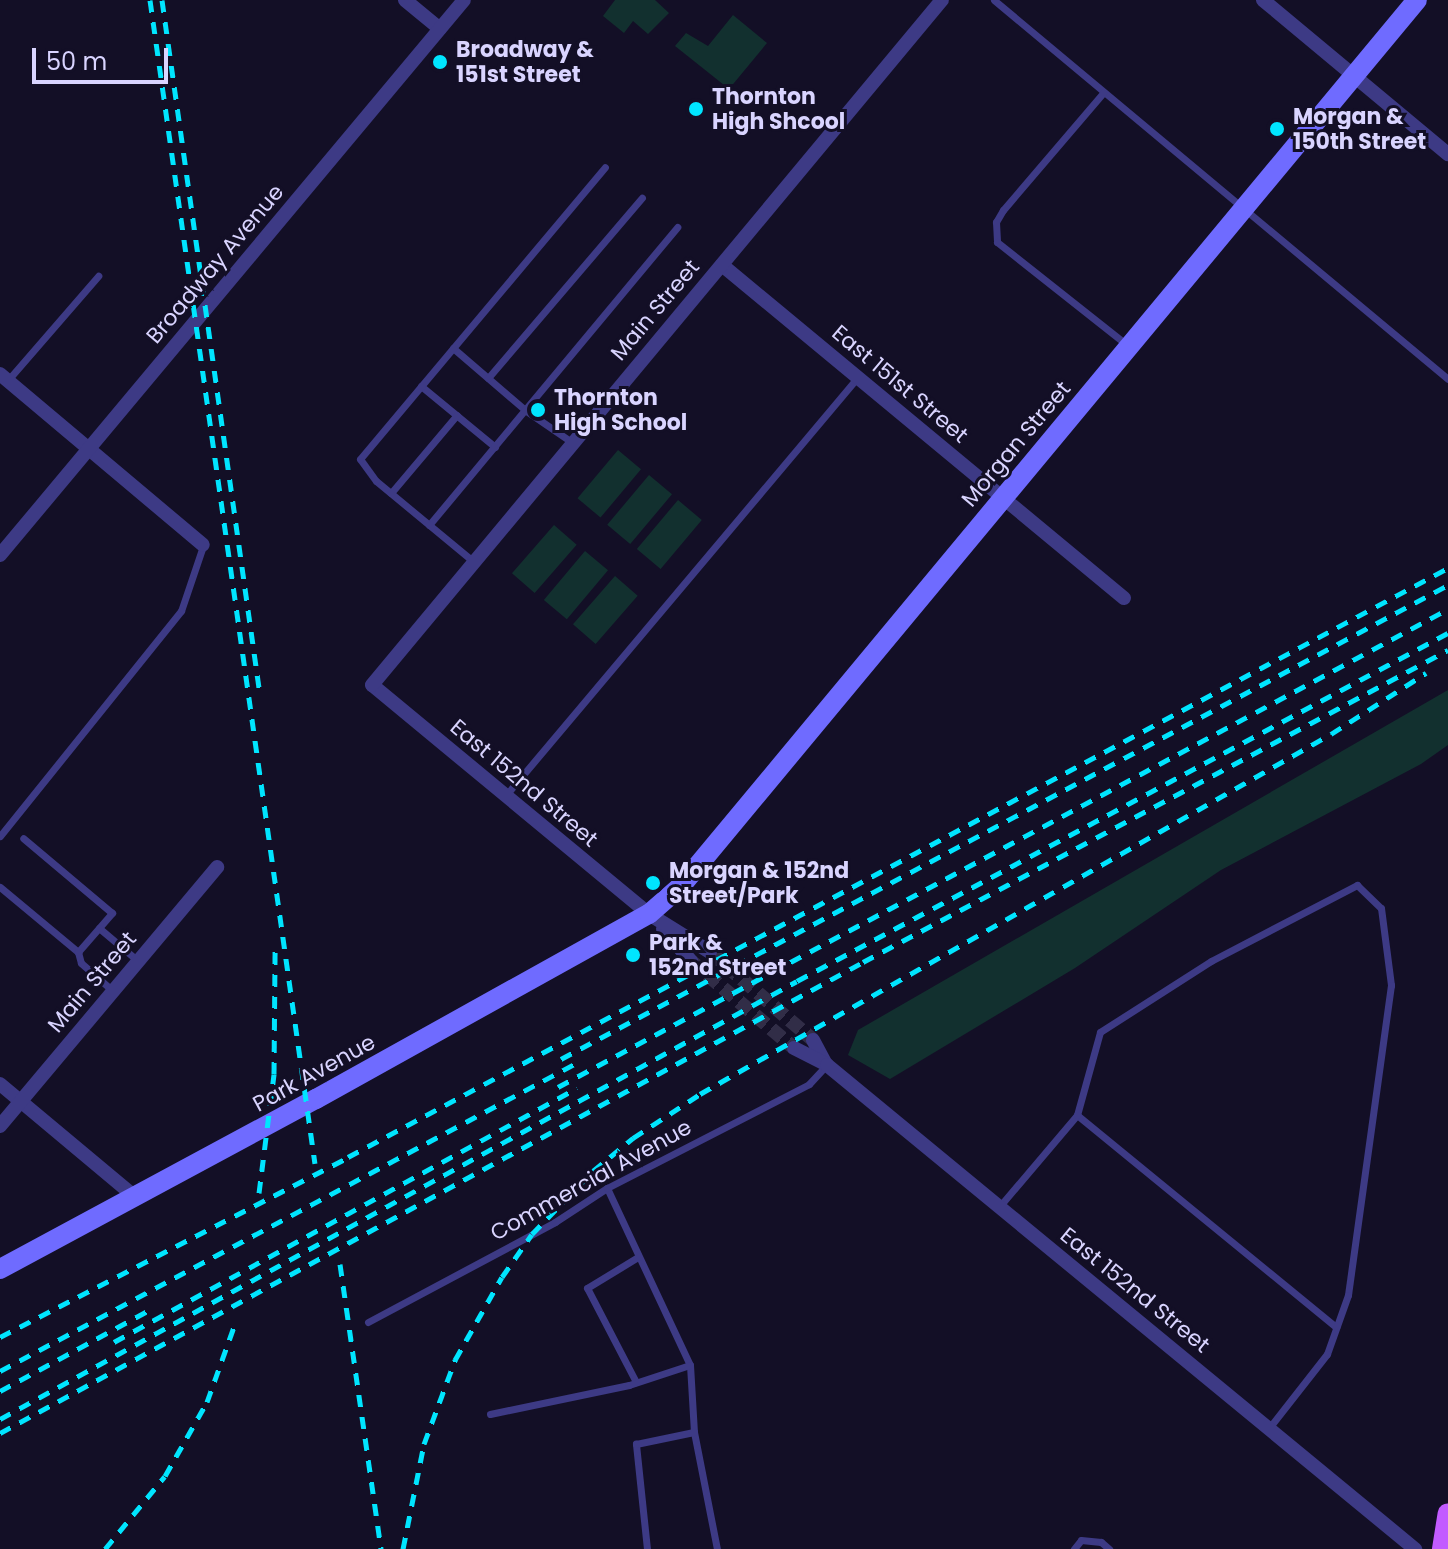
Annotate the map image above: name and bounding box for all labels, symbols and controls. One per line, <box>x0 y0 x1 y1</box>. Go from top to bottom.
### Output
scale bar <box>36 32 172 82</box>
place label: Broadway & 151st Street <box>456 36 594 88</box>
text: 50 m <box>46 45 107 78</box>
marker: Broadway & 151st Street <box>431 53 449 71</box>
place label: Thornton High Shcool <box>712 83 845 134</box>
marker: Thornton High Shcool <box>687 100 705 118</box>
place label: Morgan & 150th Street <box>1293 103 1426 154</box>
marker: Morgan & 150th Street <box>1268 120 1286 138</box>
street label: Broadway Avenue <box>141 179 289 349</box>
street label: Main Street <box>605 254 705 366</box>
street label: East 151st Street <box>827 320 973 448</box>
street label: Morgan Street <box>956 376 1076 512</box>
place label: Thornton High School <box>554 384 687 436</box>
marker: Thornton High School <box>529 401 547 419</box>
street label: East 152nd Street <box>445 714 603 852</box>
place label: Morgan & 152nd Street/Park <box>669 857 849 908</box>
marker: Morgan & 152nd Street/Park <box>644 874 662 892</box>
street label: Main Street <box>42 926 142 1038</box>
place label: Park & 152nd Street <box>649 929 786 980</box>
marker: Park & 152nd Street <box>624 946 642 964</box>
street label: Park Avenue <box>248 1029 380 1117</box>
street label: Commercial Avenue <box>486 1114 696 1246</box>
street label: East 152nd Street <box>1055 1222 1215 1358</box>

